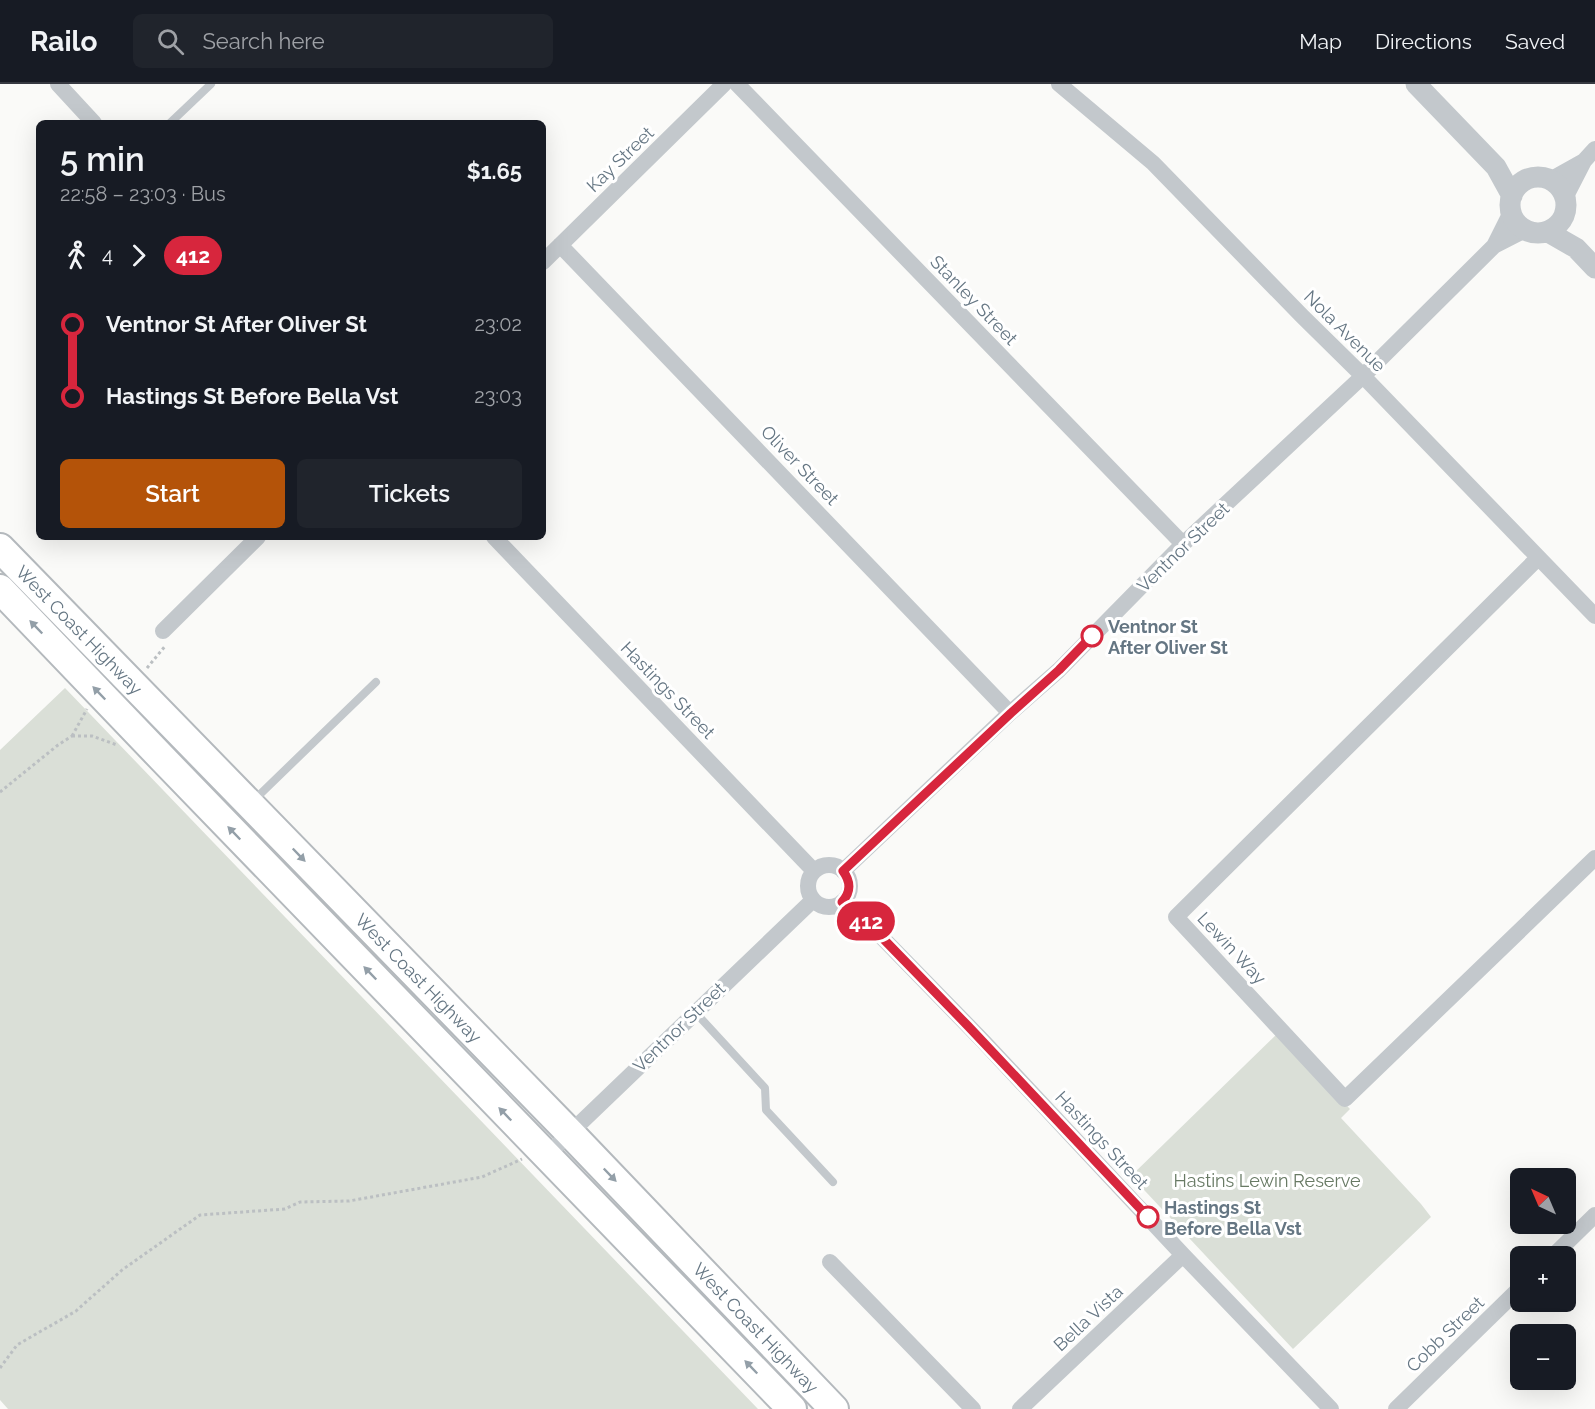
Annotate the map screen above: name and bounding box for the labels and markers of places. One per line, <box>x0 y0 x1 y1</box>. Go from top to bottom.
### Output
place label: Ventnor St After Oliver St <box>1108 616 1228 658</box>
marker: Ventnor St After Oliver St <box>1081 625 1103 647</box>
place label: Hastings St Before Bella Vst <box>1164 1197 1302 1239</box>
marker: Hastings St Before Bella Vst <box>1137 1206 1159 1228</box>

